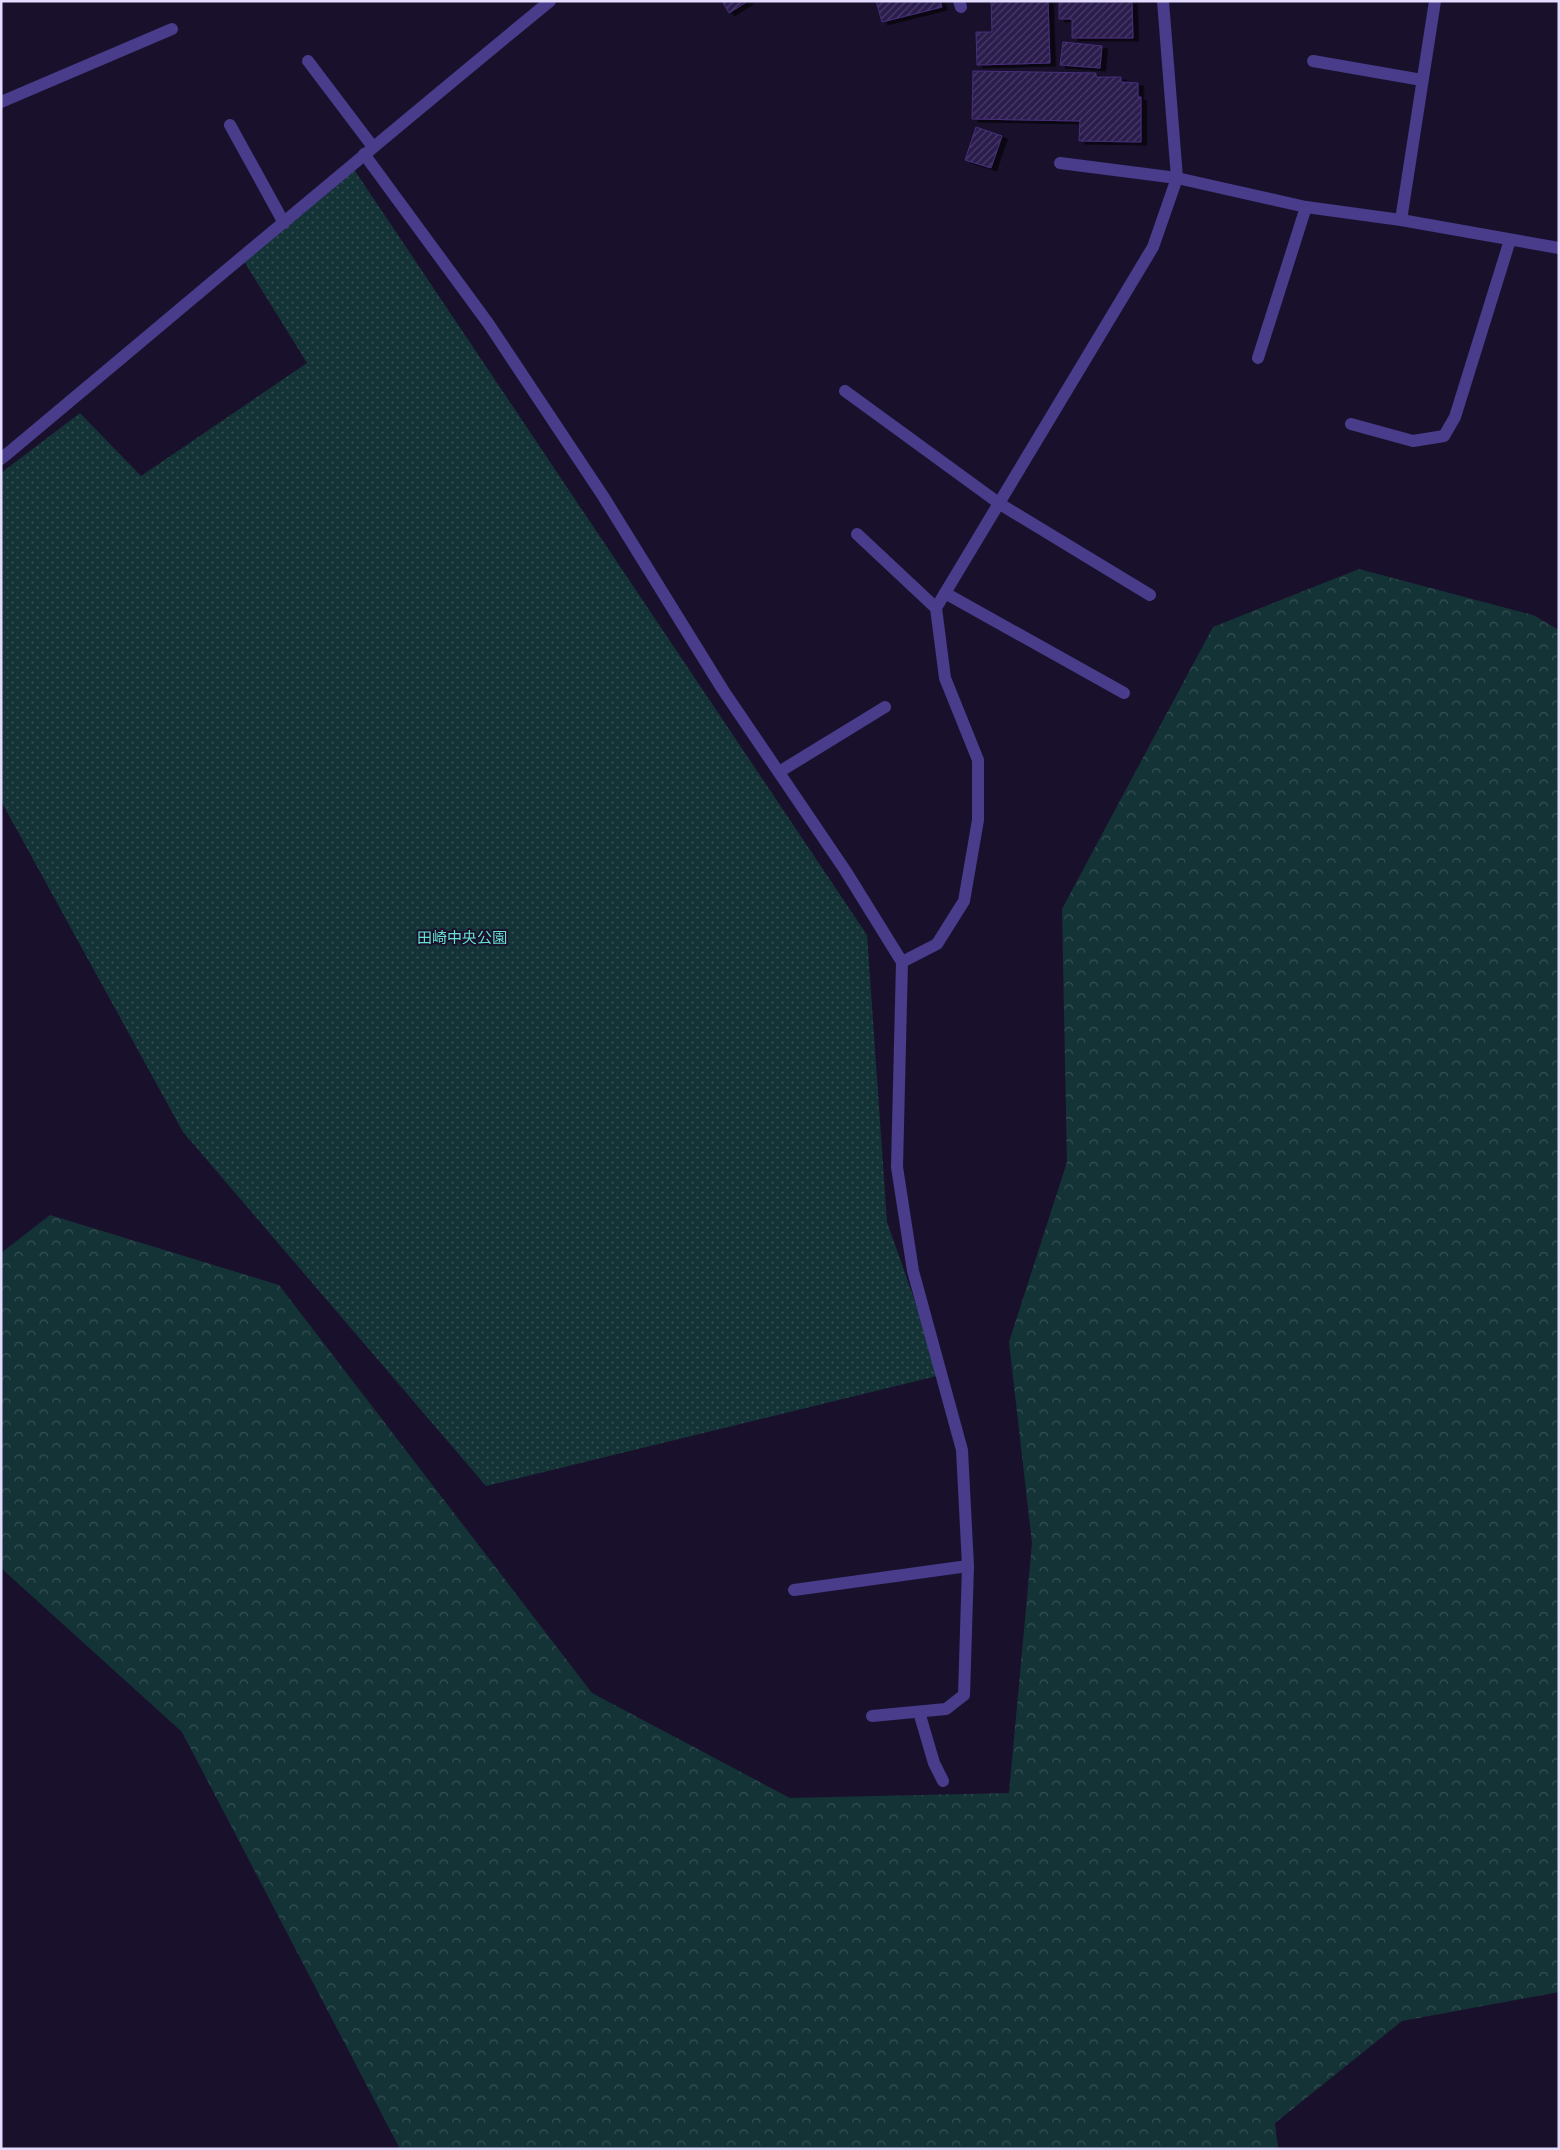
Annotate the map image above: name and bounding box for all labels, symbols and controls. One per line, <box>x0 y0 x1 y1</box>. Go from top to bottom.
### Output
park label: 田崎中央公園 <box>417 929 507 947</box>

